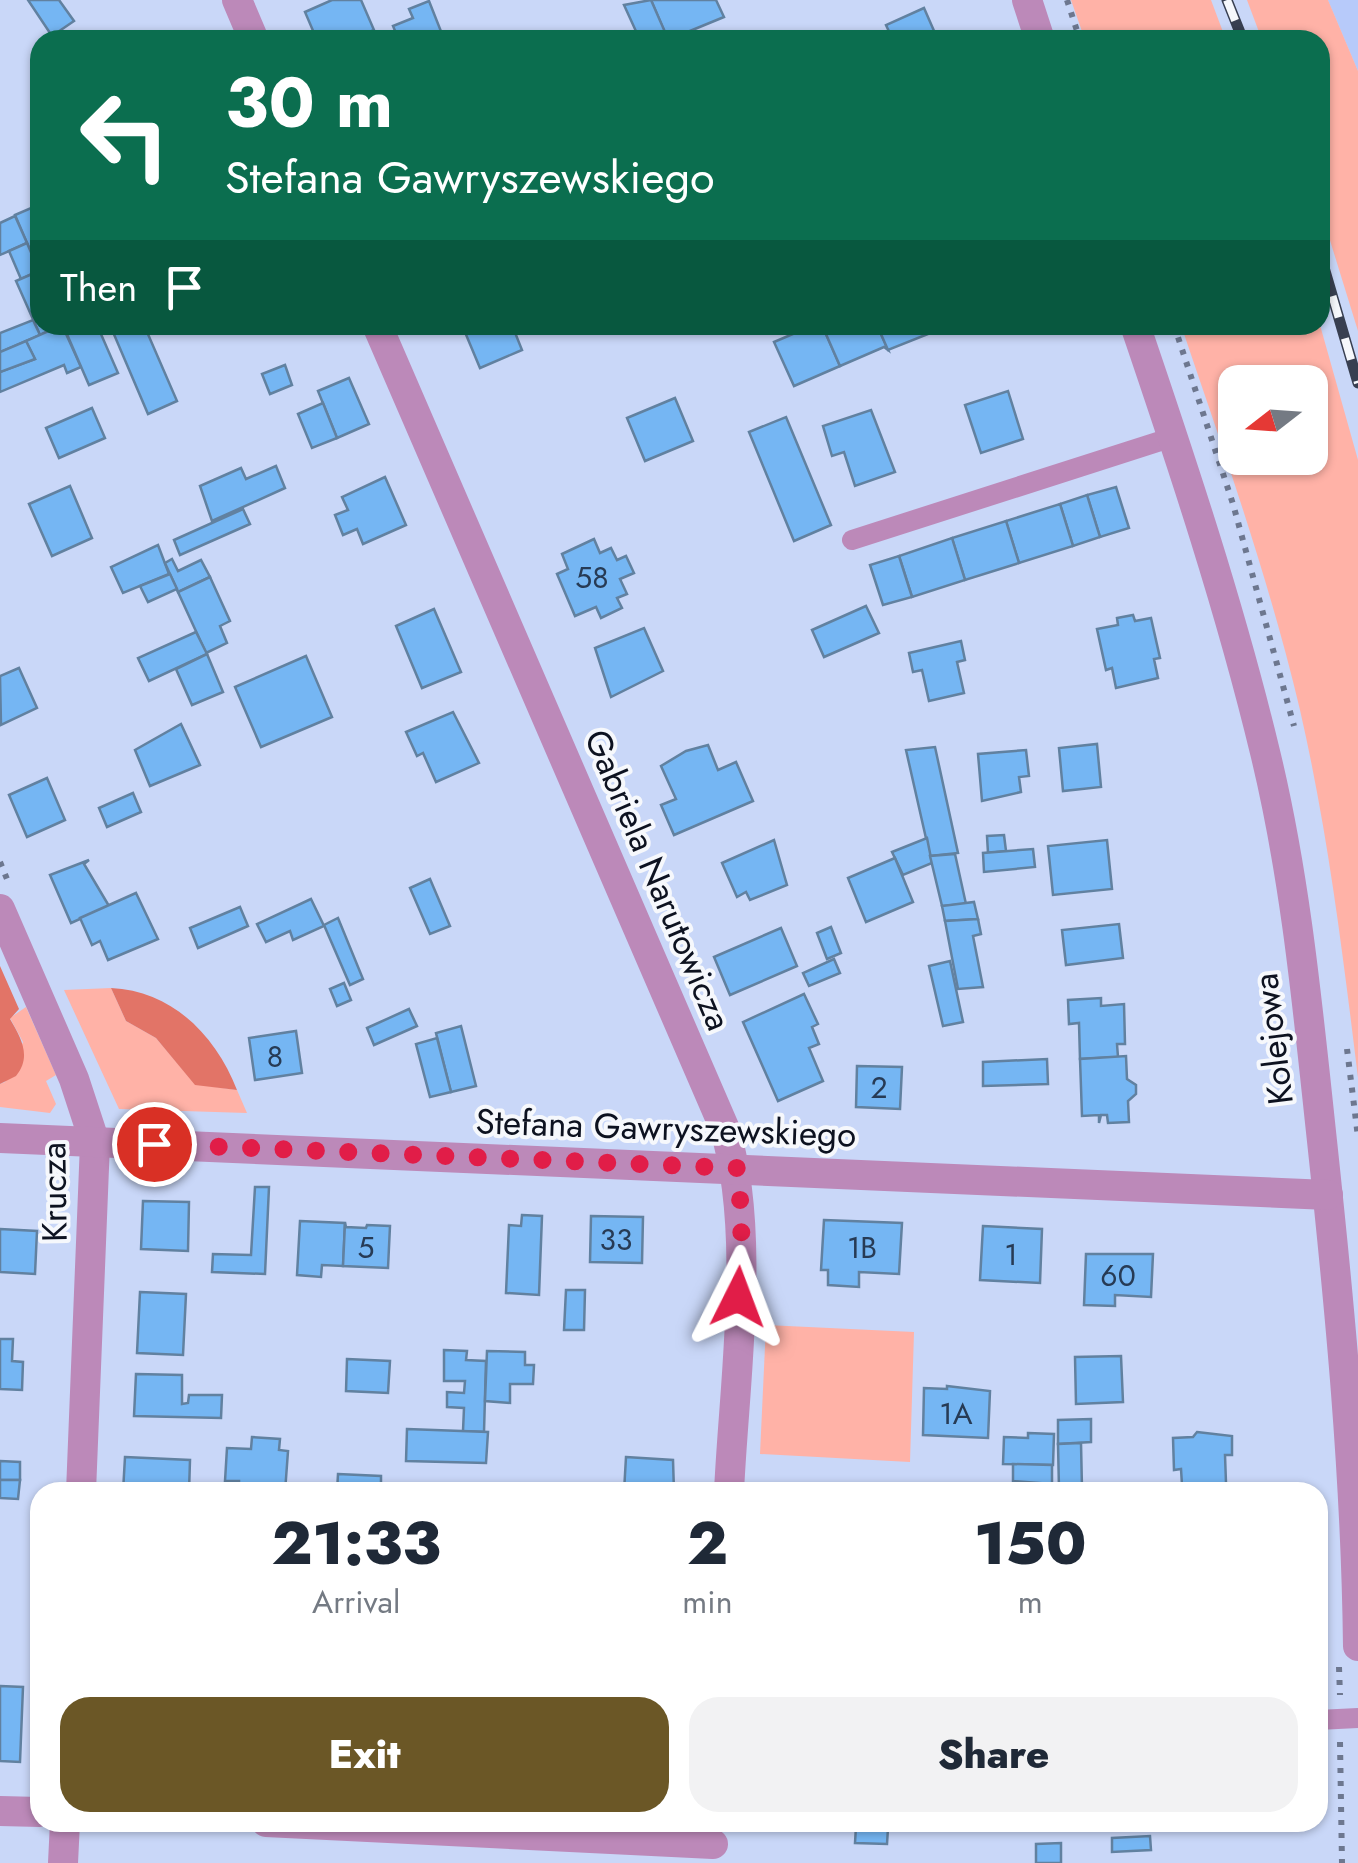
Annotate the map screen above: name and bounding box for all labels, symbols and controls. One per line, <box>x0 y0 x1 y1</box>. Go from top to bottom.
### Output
text: 30 m <box>225 52 393 153</box>
icon: left <box>60 70 190 200</box>
text: Stefana Gawryszewskiego <box>225 145 715 210</box>
text: Then <box>60 260 137 315</box>
icon: arrive <box>157 260 212 315</box>
north arrow <box>1218 365 1328 475</box>
map controls <box>1218 365 1328 475</box>
house number: 58 <box>575 556 609 599</box>
street label: Gabriela Narutowicza <box>572 722 744 1038</box>
street label: Kolejowa <box>1240 970 1306 1108</box>
house number: 8 <box>267 1035 283 1078</box>
house number: 2 <box>870 1066 888 1109</box>
street label: Stefana Gawryszewskiego <box>475 1096 857 1160</box>
pin <box>112 1102 197 1187</box>
icon: arrive <box>127 1117 182 1172</box>
street label: Krucza <box>28 1142 80 1242</box>
house number: 33 <box>600 1218 632 1261</box>
house number: 5 <box>358 1226 374 1269</box>
house number: 1B <box>847 1226 877 1269</box>
house number: 1 <box>1004 1233 1018 1276</box>
position arrow <box>686 1245 790 1349</box>
house number: 60 <box>1100 1254 1136 1297</box>
house number: 1A <box>939 1392 973 1435</box>
text: 21:33 <box>271 1500 441 1587</box>
text: 2 <box>687 1500 728 1587</box>
text: 150 <box>974 1500 1087 1587</box>
text: Arrival <box>312 1579 400 1625</box>
text: min <box>682 1579 732 1625</box>
text: m <box>1018 1579 1043 1625</box>
button: Exit <box>60 1697 669 1812</box>
button: Share <box>689 1697 1298 1812</box>

